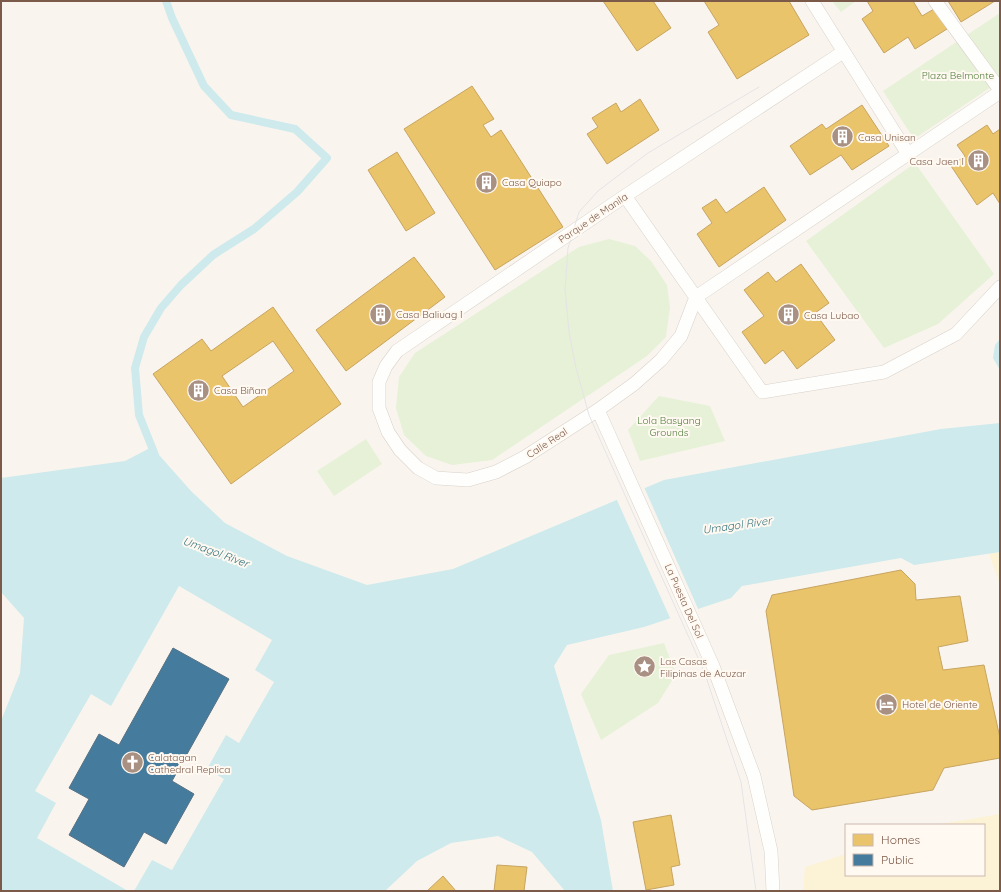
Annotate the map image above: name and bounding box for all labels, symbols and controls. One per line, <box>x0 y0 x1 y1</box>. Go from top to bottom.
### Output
park label: Plaza Belmonte <box>922 69 994 82</box>
building icon: Casa Unisan <box>830 124 856 150</box>
place label: Casa Unisan <box>858 131 916 144</box>
building icon: Casa Jaen I <box>966 148 992 174</box>
place label: Casa Jaen I <box>909 155 964 168</box>
building icon: Casa Quiapo <box>473 169 499 195</box>
place label: Casa Quiapo <box>502 176 562 189</box>
street label: Parque de Manila <box>556 190 630 246</box>
building icon: Casa Baliuag I <box>367 301 393 327</box>
building icon: Casa Lubao <box>776 302 802 328</box>
place label: Casa Baliuag I <box>396 308 462 321</box>
place label: Casa Lubao <box>804 309 859 322</box>
building icon: Casa Biñan <box>185 377 211 403</box>
place label: Casa Biñan <box>214 384 266 397</box>
park label: Lola Basyang Grounds <box>637 414 701 439</box>
street label: Calle Real <box>524 425 570 461</box>
water label: Umagol River <box>702 513 774 537</box>
water label: Umagol River <box>181 534 253 571</box>
street label: La Puesta Del Sol <box>662 562 706 640</box>
place icon: Las Casas Filipinas de Acuzar <box>632 654 658 680</box>
place label: Las Casas Filipinas de Acuzar <box>660 655 746 680</box>
hotel icon: Hotel de Oriente <box>873 691 899 717</box>
place label: Hotel de Oriente <box>902 698 978 711</box>
church icon: Calatagan Cathedral Replica <box>119 750 145 776</box>
place label: Calatagan Cathedral Replica <box>148 751 230 776</box>
legend <box>845 824 985 876</box>
text: Homes <box>881 832 921 847</box>
text: Public <box>881 852 914 867</box>

